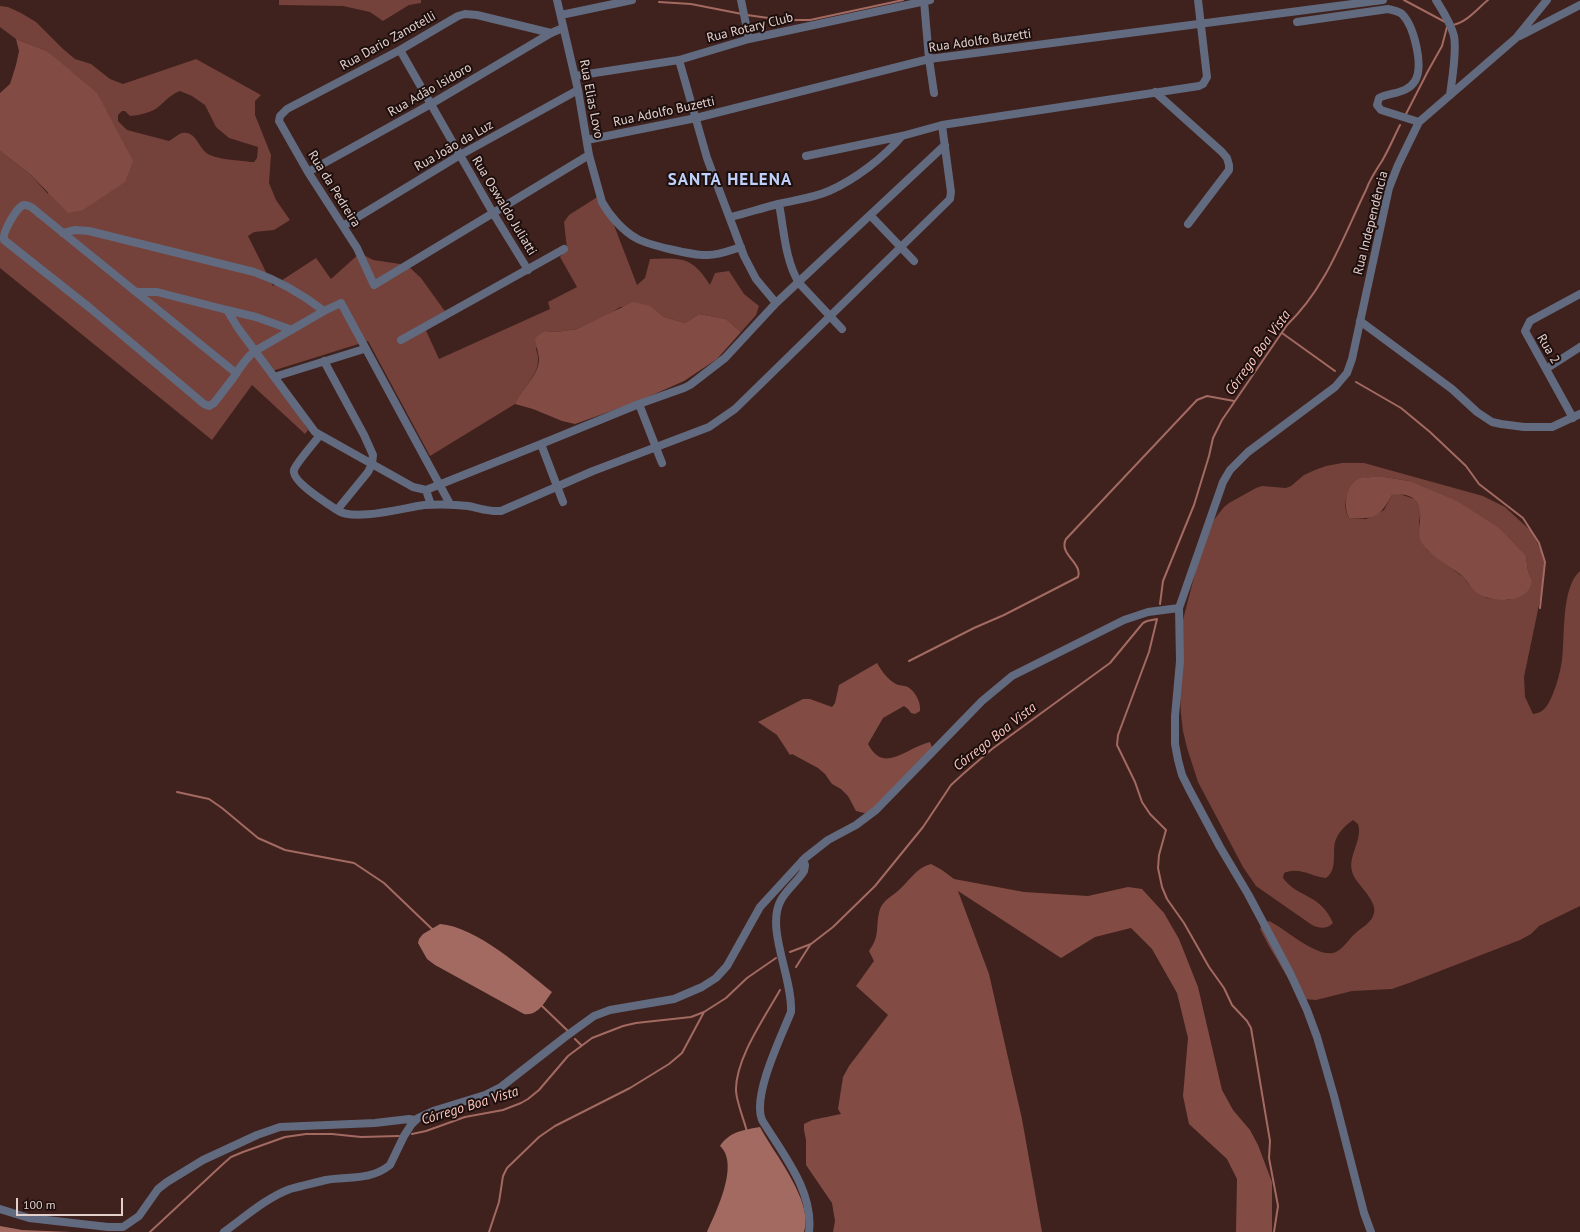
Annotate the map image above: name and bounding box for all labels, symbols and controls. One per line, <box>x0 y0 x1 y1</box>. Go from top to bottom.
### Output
street label: Rua Dario Zanotelli <box>337 8 439 74</box>
street label: Rua Rotary Club <box>705 10 795 46</box>
street label: Rua Adolfo Buzetti <box>928 26 1032 56</box>
street label: Rua Elias Lovo <box>576 58 606 140</box>
street label: Rua Adão Isidoro <box>385 60 475 120</box>
street label: Rua Adolfo Buzetti <box>612 94 716 130</box>
street label: Rua João da Luz <box>412 117 496 175</box>
street label: Rua da Pedreira <box>304 148 364 230</box>
street label: Rua Oswaldo Juliatti <box>468 154 540 258</box>
district label: SANTA HELENA <box>668 170 792 190</box>
street label: Rua Independência <box>1351 170 1391 276</box>
water label: Córrego Boa Vista <box>1222 307 1294 399</box>
street label: Rua 2 <box>1533 331 1563 367</box>
water label: Córrego Boa Vista <box>950 699 1040 775</box>
water label: Córrego Boa Vista <box>419 1083 521 1129</box>
scale bar <box>18 1190 125 1216</box>
text: 100 m <box>23 1197 56 1212</box>

